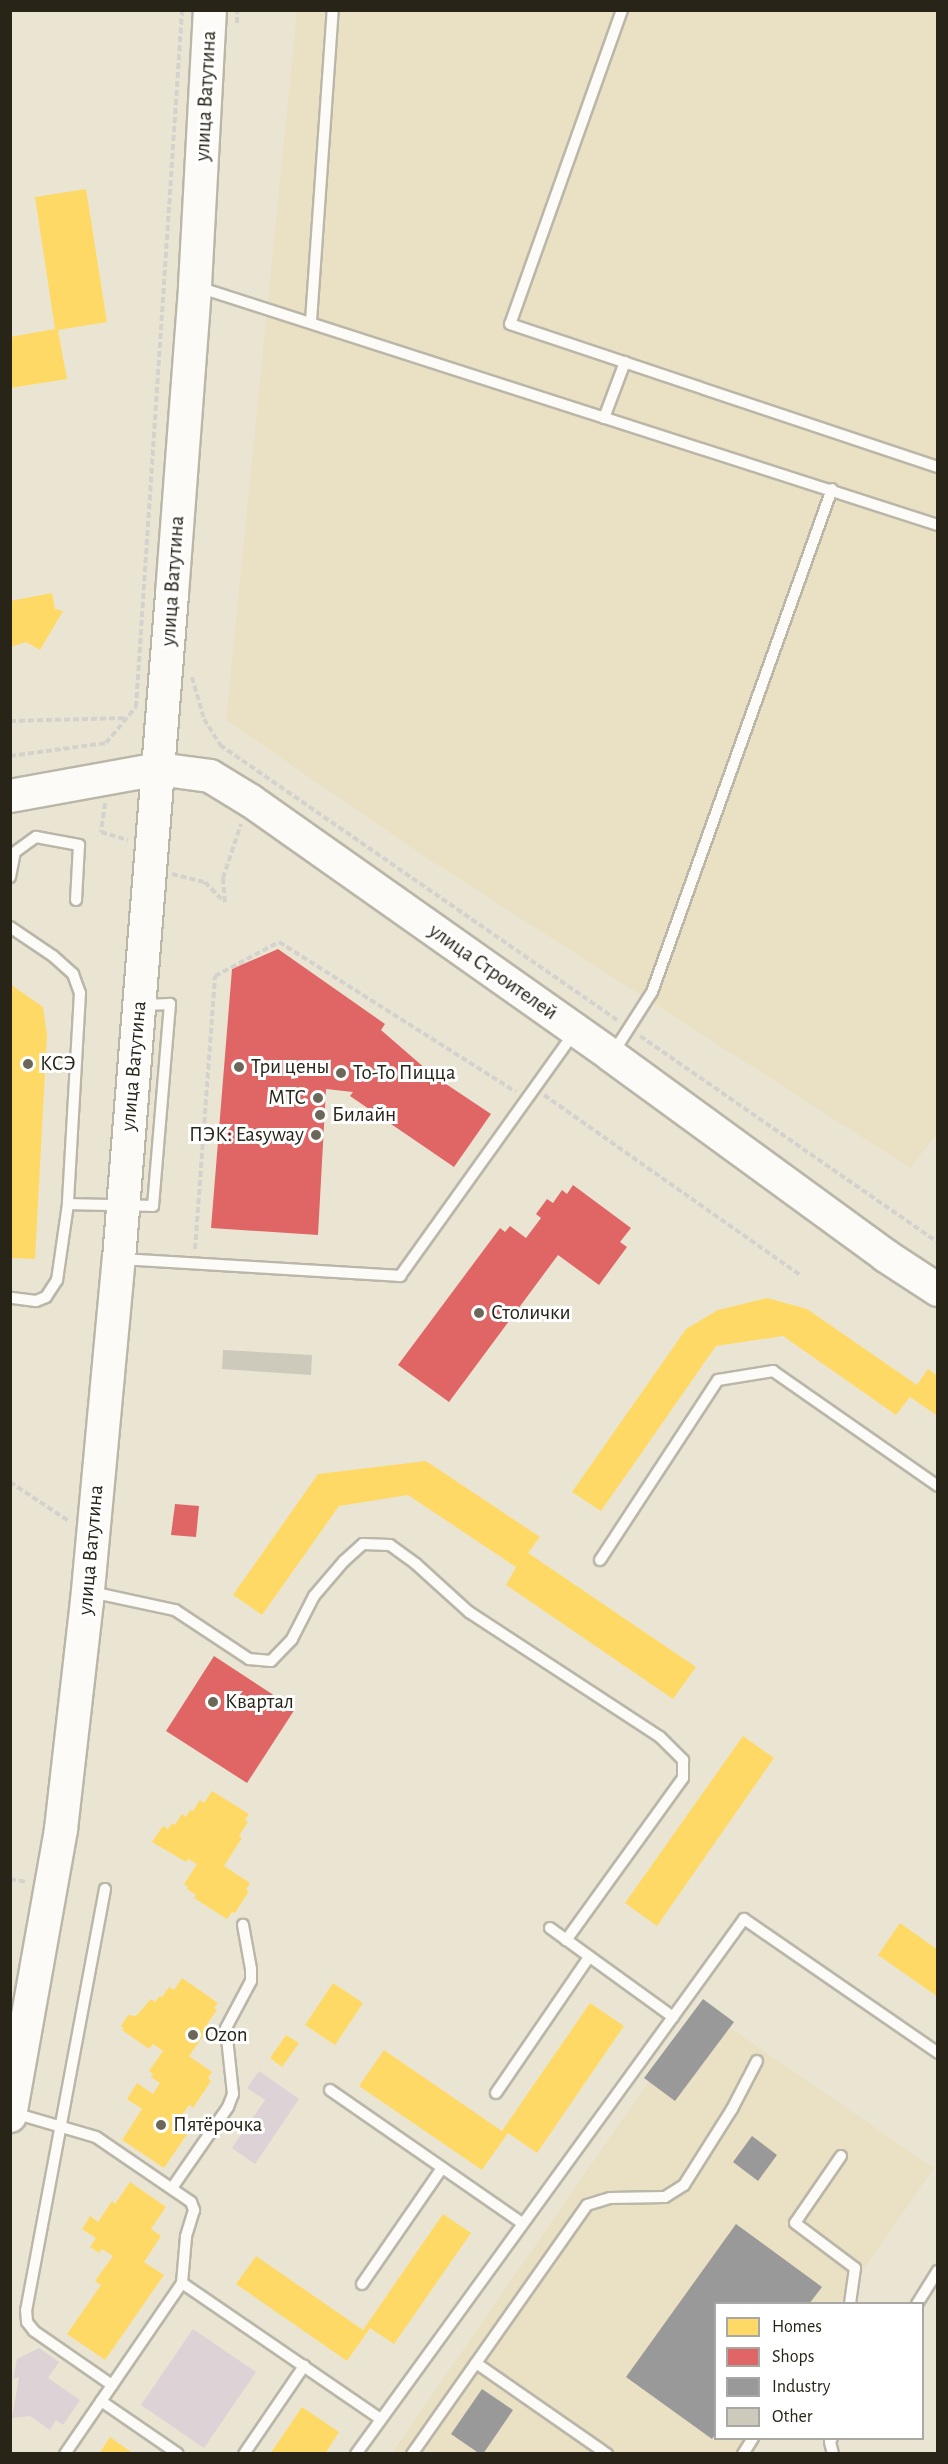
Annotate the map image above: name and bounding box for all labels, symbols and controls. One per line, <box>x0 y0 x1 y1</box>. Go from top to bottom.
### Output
street label: улица Ватутина <box>190 30 222 162</box>
street label: улица Ватутина <box>156 515 190 647</box>
street label: улица Строителей <box>424 918 562 1026</box>
street label: улица Ватутина <box>116 1000 152 1132</box>
place label: КСЭ <box>40 1051 76 1077</box>
place label: Три цены <box>251 1054 330 1080</box>
marker: КСЭ <box>21 1057 35 1071</box>
marker: Три цены <box>232 1060 246 1074</box>
place label: То-То Пицца <box>353 1060 456 1086</box>
marker: То-То Пицца <box>334 1066 348 1080</box>
place label: МТС <box>268 1085 306 1111</box>
marker: МТС <box>311 1091 325 1105</box>
place label: Билайн <box>332 1102 396 1128</box>
marker: Билайн <box>313 1108 327 1122</box>
place label: ПЭК: Easyway <box>189 1122 304 1148</box>
marker: ПЭК: Easyway <box>309 1128 323 1142</box>
place label: Столички <box>491 1300 571 1326</box>
marker: Столички <box>472 1306 486 1320</box>
street label: улица Ватутина <box>73 1484 109 1616</box>
place label: Квартал <box>225 1689 294 1715</box>
marker: Квартал <box>206 1695 220 1709</box>
place label: Ozon <box>205 2022 248 2048</box>
marker: Ozon <box>186 2028 200 2042</box>
place label: Пятёрочка <box>173 2112 262 2138</box>
marker: Пятёрочка <box>154 2118 168 2132</box>
legend <box>714 2302 924 2440</box>
text: Homes <box>772 2318 822 2336</box>
text: Shops <box>772 2348 814 2366</box>
text: Industry <box>772 2378 831 2396</box>
text: Other <box>772 2408 813 2426</box>

